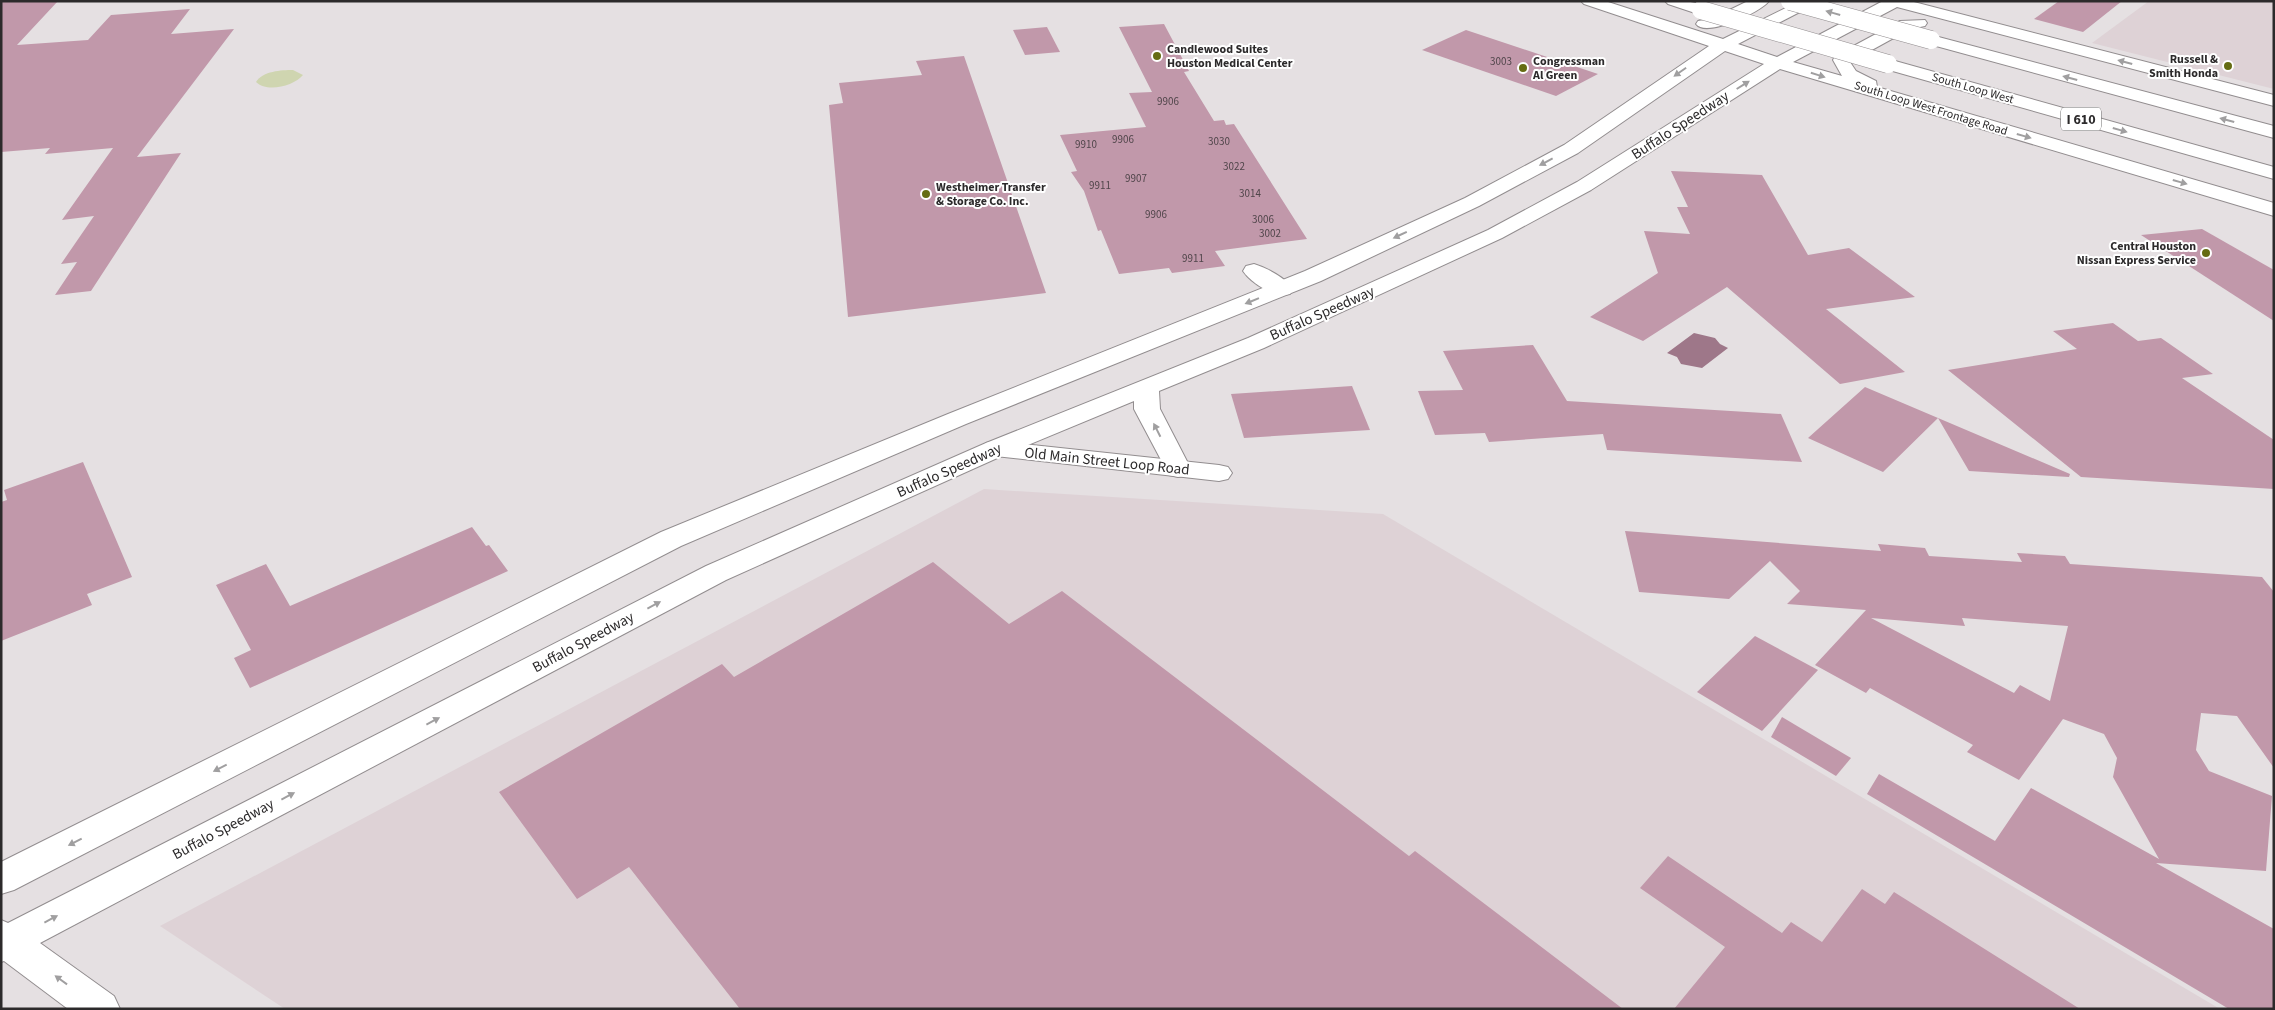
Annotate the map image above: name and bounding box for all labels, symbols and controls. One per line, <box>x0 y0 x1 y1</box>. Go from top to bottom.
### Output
one-way arrow <box>1826 9 1841 17</box>
place label: Candlewood Suites Houston Medical Center <box>1167 41 1293 72</box>
marker: Candlewood Suites Houston Medical Center <box>1151 50 1163 62</box>
place label: Russell & Smith Honda <box>2149 51 2218 82</box>
place label: Congressman Al Green <box>1532 53 1605 84</box>
house number: 3003 <box>1490 54 1512 69</box>
one-way arrow <box>2117 58 2132 66</box>
marker: Russell & Smith Honda <box>2222 60 2234 72</box>
marker: Congressman Al Green <box>1517 62 1529 74</box>
one-way arrow <box>1674 67 1687 77</box>
street label: South Loop West <box>1930 69 2016 108</box>
one-way arrow <box>1811 71 1826 79</box>
one-way arrow <box>2062 73 2077 81</box>
street label: South Loop West Frontage Road <box>1852 77 2010 140</box>
one-way arrow <box>1736 80 1749 89</box>
street label: Buffalo Speedway <box>1627 86 1733 165</box>
house number: 9906 <box>1157 94 1179 109</box>
road number: I 610 <box>2061 108 2101 130</box>
one-way arrow <box>2219 115 2234 123</box>
one-way arrow <box>2112 126 2127 134</box>
house number: 9906 <box>1112 132 1134 147</box>
one-way arrow <box>2017 133 2032 141</box>
house number: 3030 <box>1208 134 1230 149</box>
house number: 9910 <box>1075 137 1097 152</box>
one-way arrow <box>1539 158 1552 167</box>
house number: 3022 <box>1223 159 1245 174</box>
house number: 9907 <box>1125 171 1147 186</box>
house number: 9911 <box>1089 178 1111 193</box>
place label: Westheimer Transfer & Storage Co. Inc. <box>936 179 1046 210</box>
one-way arrow <box>2173 179 2188 187</box>
house number: 3014 <box>1239 186 1261 201</box>
marker: Westheimer Transfer & Storage Co. Inc. <box>920 188 932 200</box>
house number: 9906 <box>1145 207 1167 222</box>
house number: 3006 <box>1252 212 1274 227</box>
house number: 3002 <box>1259 226 1281 241</box>
one-way arrow <box>1393 232 1407 240</box>
place label: Central Houston Nissan Express Service <box>2077 238 2196 269</box>
marker: Central Houston Nissan Express Service <box>2200 247 2212 259</box>
house number: 9911 <box>1182 251 1204 266</box>
street label: Buffalo Speedway <box>1267 281 1378 346</box>
one-way arrow <box>1244 297 1259 305</box>
one-way arrow <box>1152 423 1160 437</box>
street label: Buffalo Speedway <box>894 438 1005 503</box>
street label: Old Main Street Loop Road <box>1023 442 1191 481</box>
one-way arrow <box>647 601 662 609</box>
street label: Buffalo Speedway <box>529 607 638 678</box>
one-way arrow <box>425 717 440 725</box>
one-way arrow <box>213 764 227 772</box>
one-way arrow <box>281 792 296 800</box>
street label: Buffalo Speedway <box>169 794 278 865</box>
one-way arrow <box>68 838 82 846</box>
one-way arrow <box>44 915 58 923</box>
one-way arrow <box>54 975 68 985</box>

